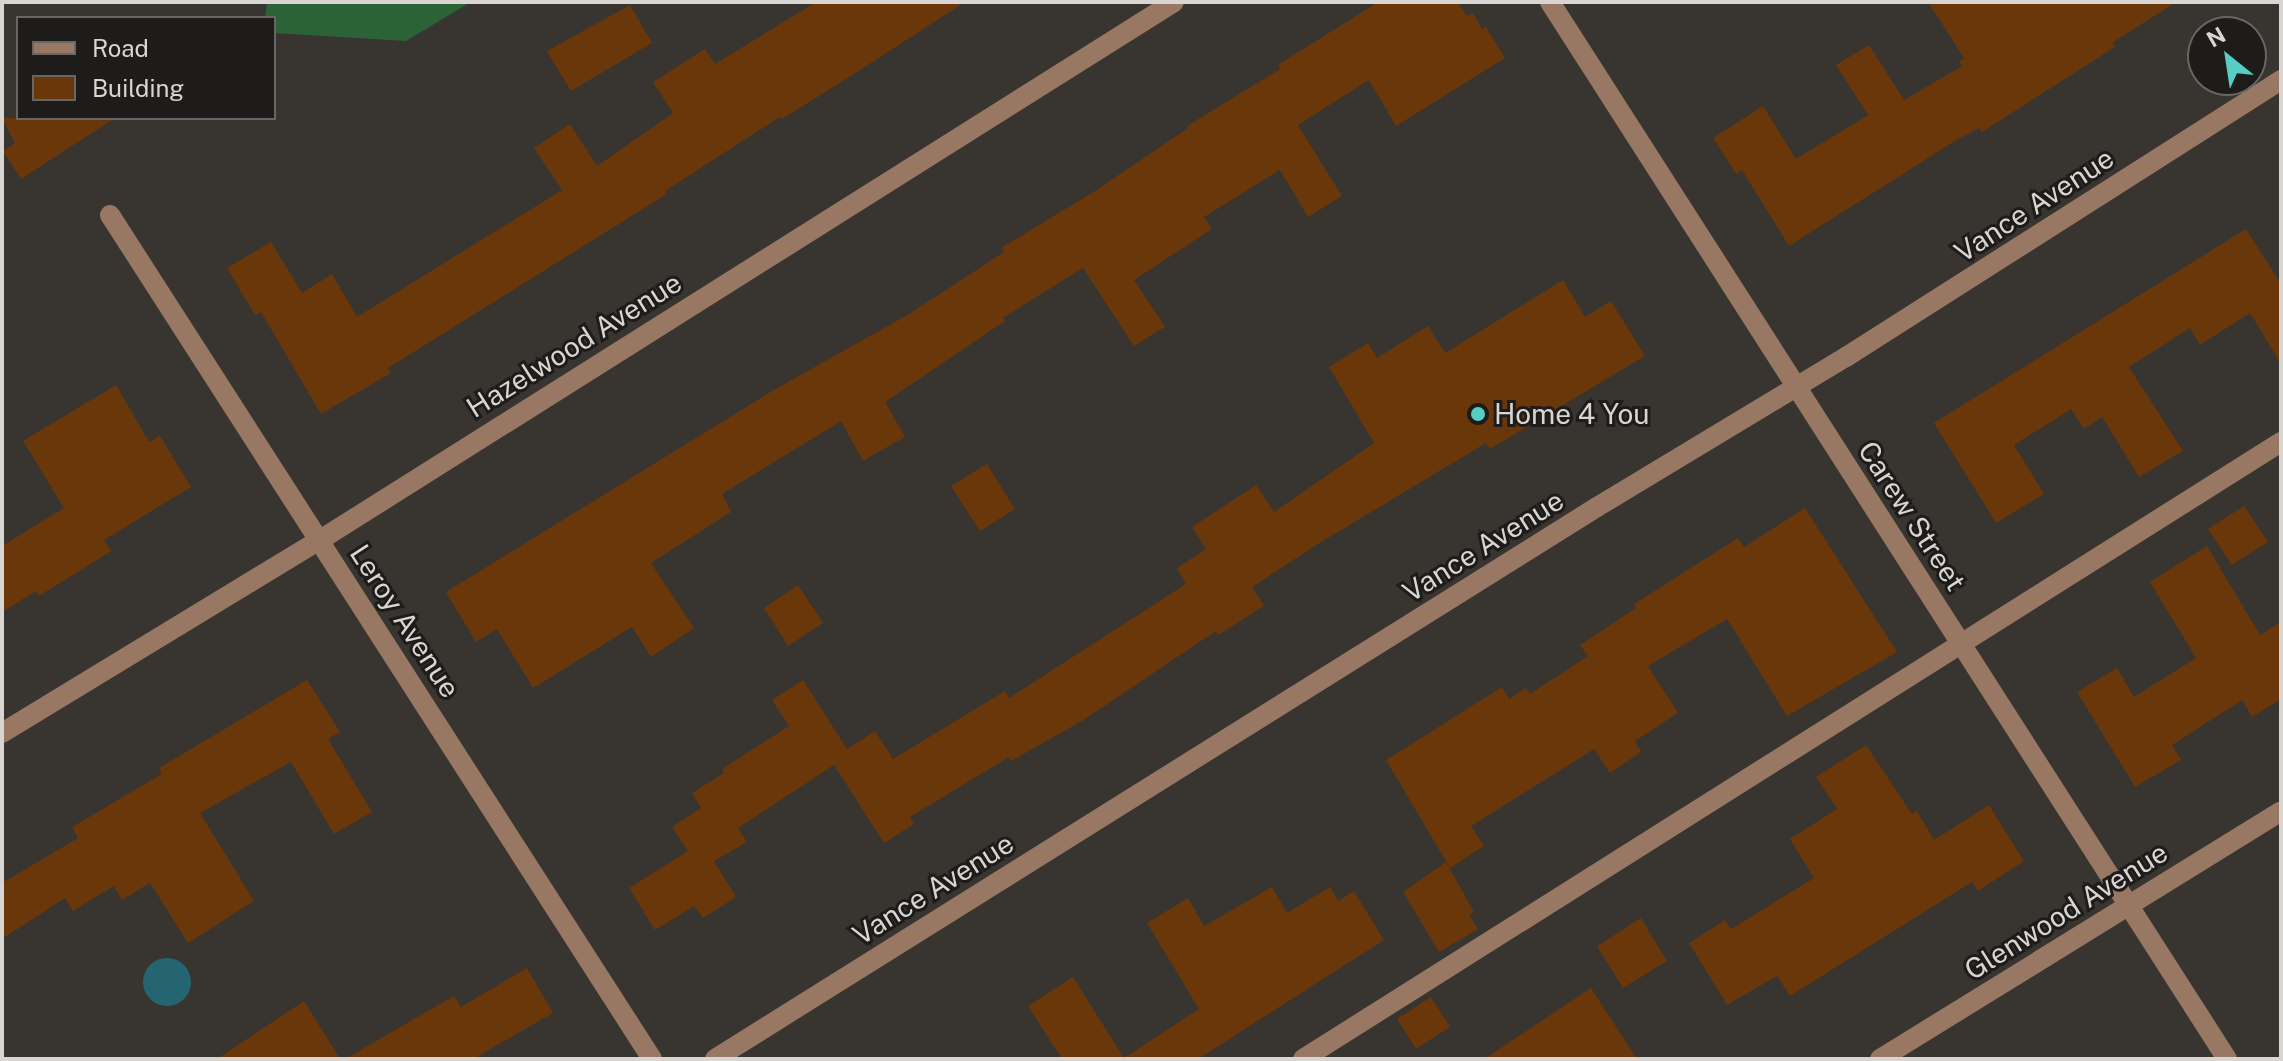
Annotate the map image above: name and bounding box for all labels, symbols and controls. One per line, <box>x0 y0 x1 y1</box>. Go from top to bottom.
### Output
legend <box>16 16 276 120</box>
north arrow <box>2187 16 2267 96</box>
text: N <box>2202 21 2230 53</box>
text: Road <box>92 34 149 62</box>
text: Building <box>92 74 184 102</box>
street label: Vance Avenue <box>1948 141 2120 269</box>
street label: Hazelwood Avenue <box>460 265 688 425</box>
place label: Home 4 You <box>1494 397 1650 431</box>
marker: Home 4 You <box>1469 405 1487 423</box>
street label: Carew Street <box>1851 435 1973 597</box>
street label: Vance Avenue <box>1396 483 1570 609</box>
street label: Leroy Avenue <box>343 538 467 704</box>
street label: Vance Avenue <box>846 826 1020 952</box>
street label: Glenwood Avenue <box>1958 835 2174 987</box>

